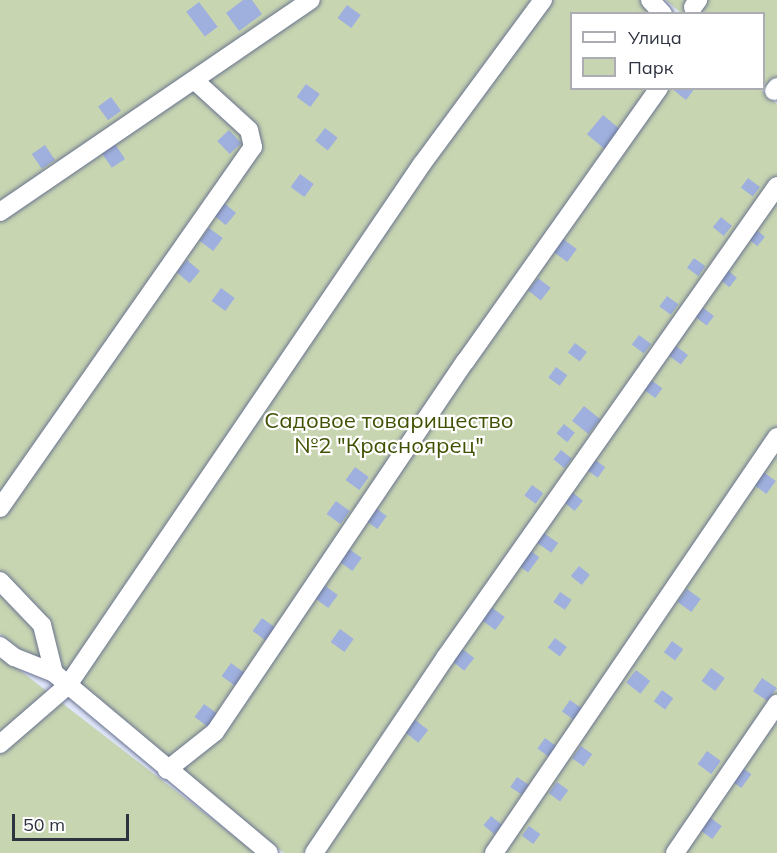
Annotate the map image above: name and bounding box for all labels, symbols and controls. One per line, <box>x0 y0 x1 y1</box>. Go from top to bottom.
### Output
legend <box>570 12 765 90</box>
text: Улица <box>628 26 682 49</box>
text: Парк <box>628 56 673 79</box>
park label: Садовое товарищество №2 "Красноярец" <box>264 407 514 458</box>
scale bar <box>15 802 132 840</box>
text: 50 m <box>23 813 65 836</box>

